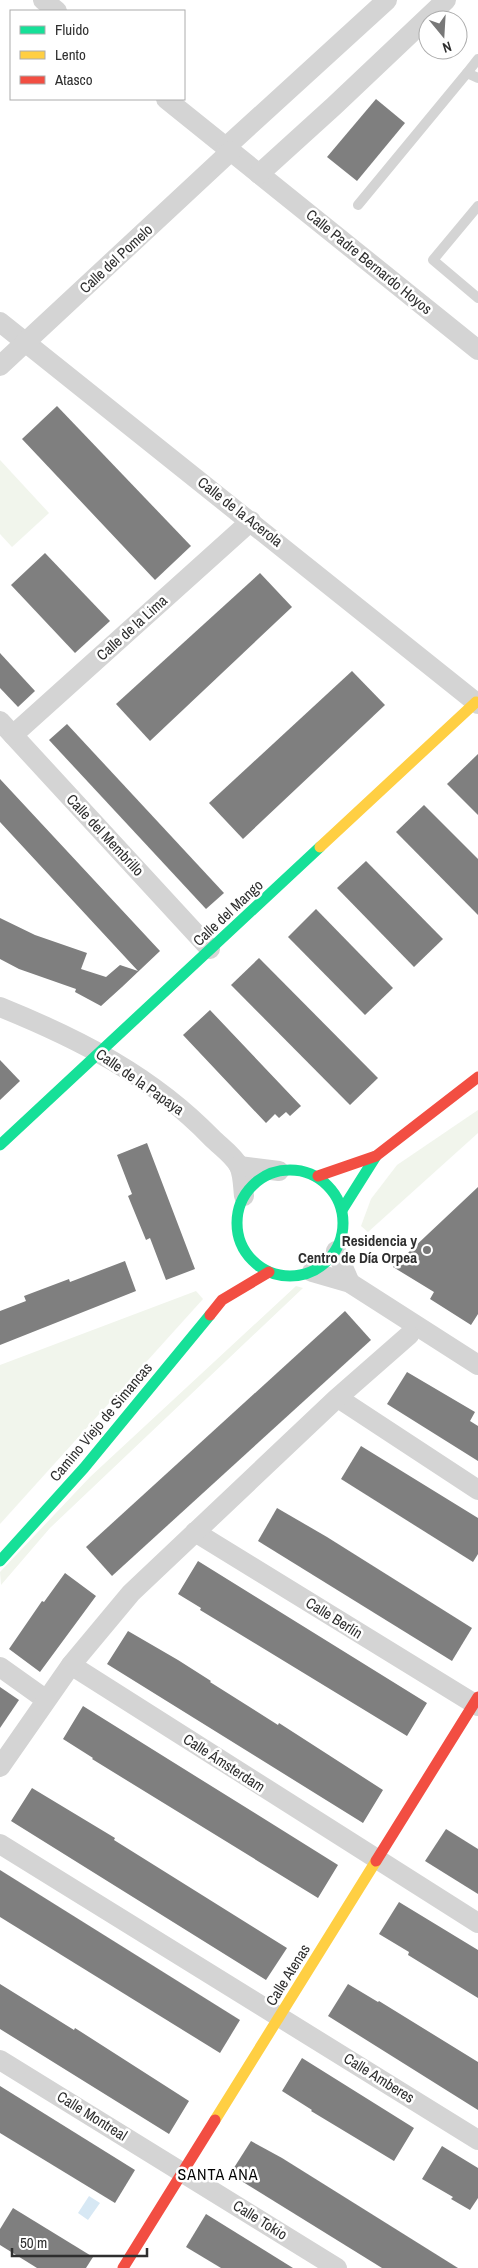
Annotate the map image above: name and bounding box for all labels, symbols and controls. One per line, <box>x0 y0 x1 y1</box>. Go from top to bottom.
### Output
legend <box>10 10 185 100</box>
north arrow <box>418 10 468 60</box>
text: Fluido <box>55 19 89 40</box>
text: N <box>440 38 454 57</box>
text: Lento <box>55 44 86 65</box>
text: Atasco <box>54 69 93 90</box>
street label: Calle Padre Bernardo Hoyos <box>302 204 437 319</box>
street label: Calle del Pomelo <box>74 219 157 298</box>
street label: Calle de la Acerola <box>193 472 287 552</box>
street label: Calle de la Lima <box>92 590 172 665</box>
street label: Calle del Membrillo <box>62 789 149 880</box>
street label: Calle del Mango <box>188 875 267 951</box>
street label: Calle de la Papaya <box>92 1043 189 1120</box>
place label: Residencia y Centro de Día Orpea <box>298 1230 417 1268</box>
marker: Residencia y Centro de Día Orpea <box>421 1244 433 1256</box>
street label: Camino Viejo de Simancas <box>45 1358 157 1486</box>
street label: Calle Berlín <box>302 1592 367 1643</box>
street label: Calle Ámsterdam <box>179 1728 269 1797</box>
street label: Calle Atenas <box>260 1940 315 2010</box>
street label: Calle Amberes <box>340 2047 419 2108</box>
street label: Calle Montreal <box>53 2086 131 2145</box>
district label: SANTA ANA <box>178 2163 258 2185</box>
street label: Calle Tokio <box>229 2195 292 2245</box>
scale bar <box>12 2226 148 2258</box>
text: 50 m <box>20 2232 47 2253</box>

